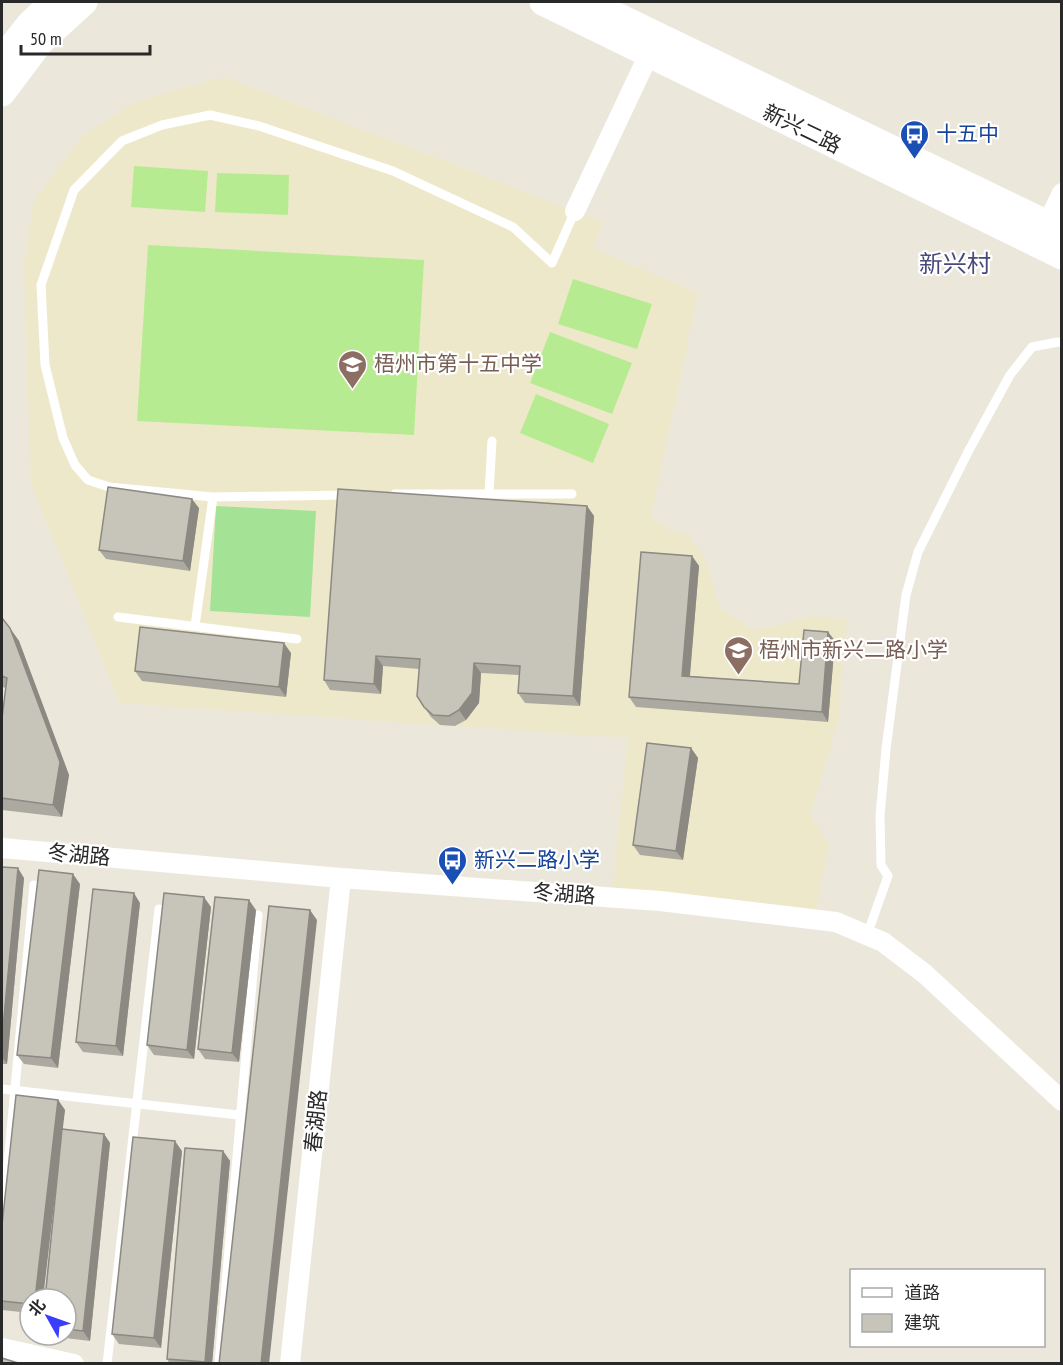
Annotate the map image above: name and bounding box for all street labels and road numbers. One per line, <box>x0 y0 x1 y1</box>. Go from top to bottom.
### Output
street label: 新兴二路 <box>759 98 846 159</box>
street label: 冬湖路 <box>46 838 112 871</box>
street label: 冬湖路 <box>532 878 596 909</box>
street label: 春湖路 <box>299 1088 332 1154</box>

